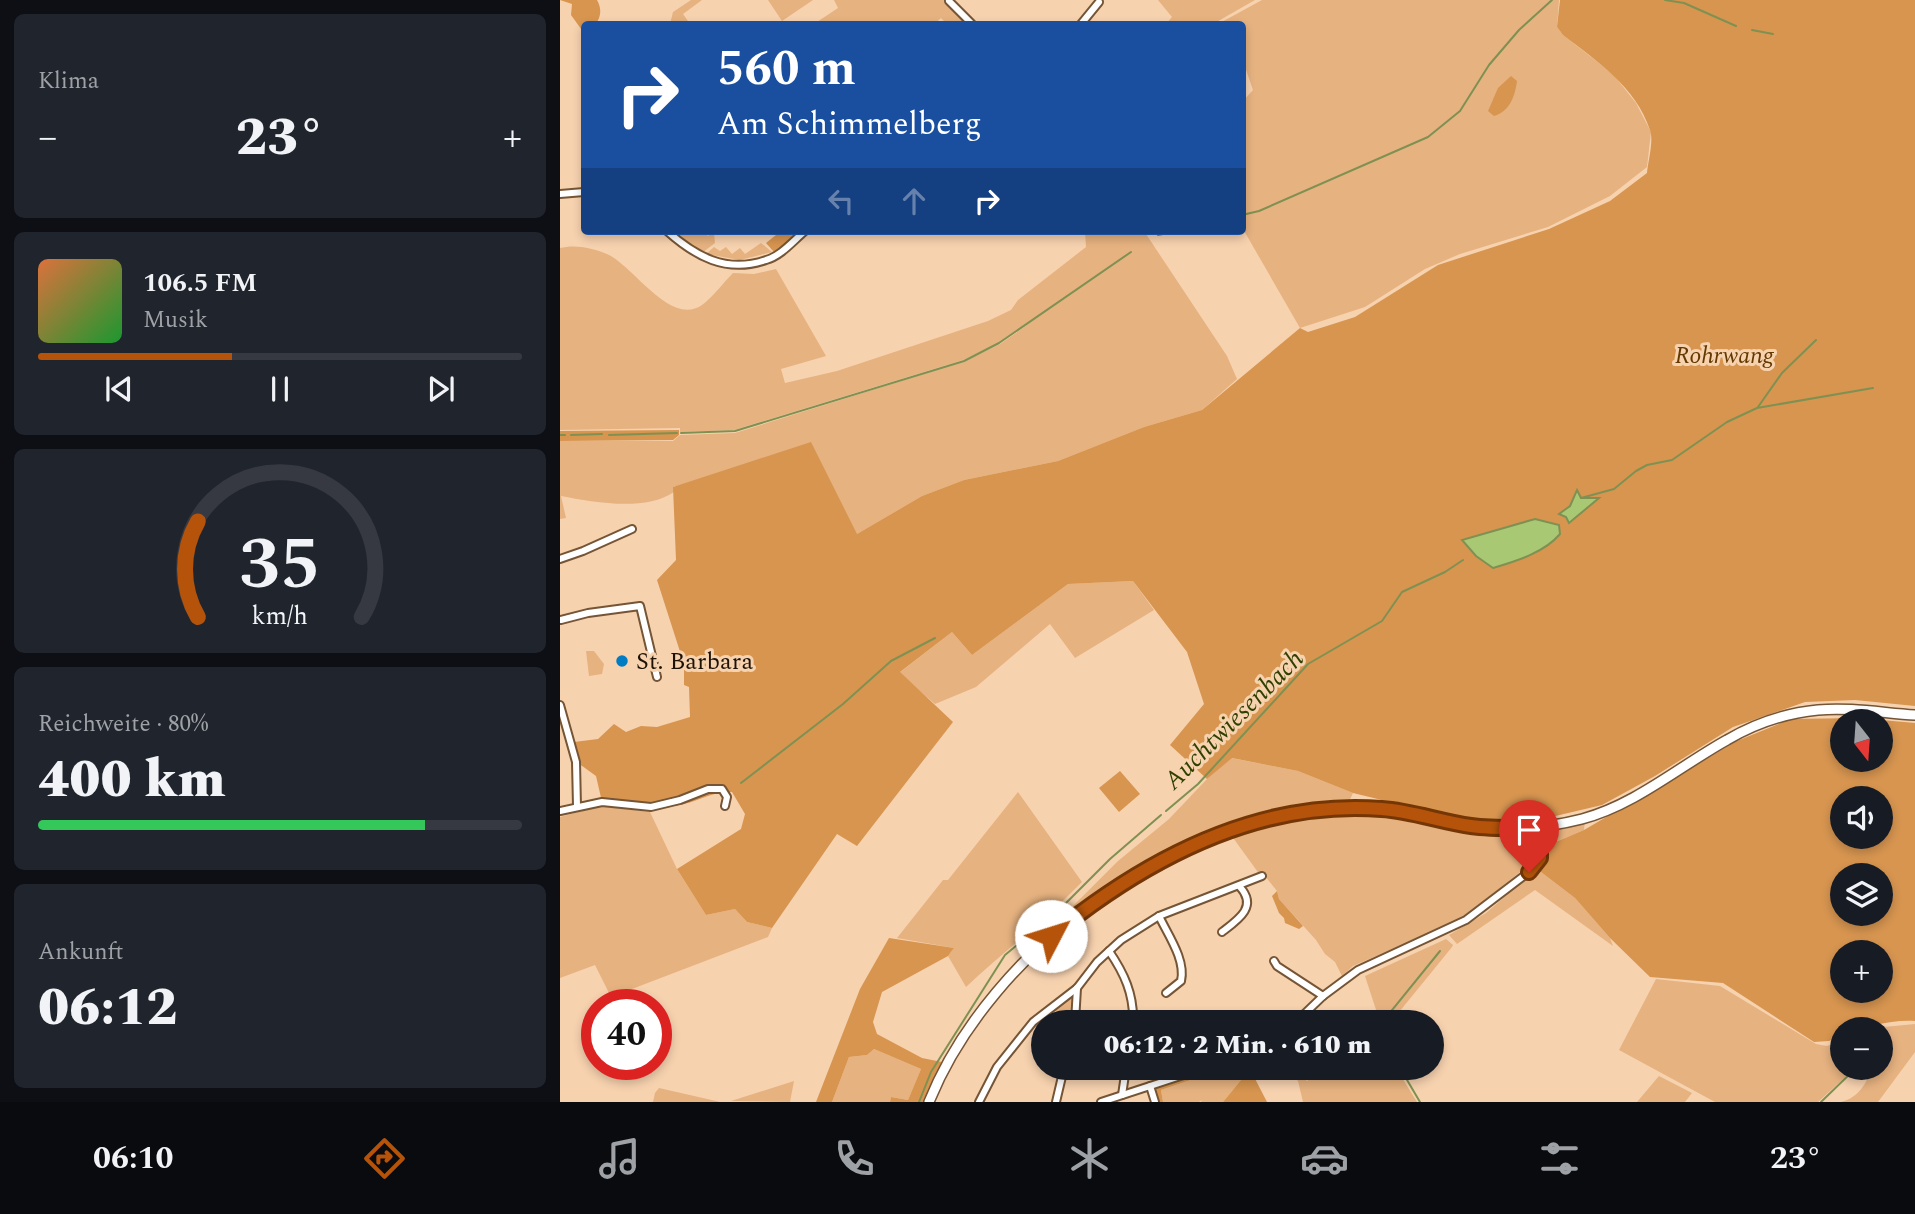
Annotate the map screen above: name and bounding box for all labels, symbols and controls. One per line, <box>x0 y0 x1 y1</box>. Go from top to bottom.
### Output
text: 560 m <box>717 32 856 107</box>
icon: right <box>602 49 693 140</box>
text: Klima <box>38 64 99 99</box>
text: 23° <box>236 99 324 178</box>
text: Am Schimmelberg <box>717 100 982 149</box>
text: − <box>38 109 57 167</box>
text: + <box>503 109 522 167</box>
icon: left <box>822 182 860 220</box>
icon: ahead <box>895 182 933 220</box>
icon: right <box>968 182 1006 220</box>
text: 106.5 FM <box>143 263 257 303</box>
text: Musik <box>143 303 208 338</box>
park label: Rohrwang <box>1675 338 1775 374</box>
icon: previous <box>100 370 138 408</box>
icon: pause <box>261 370 299 408</box>
icon: next <box>422 370 460 408</box>
text: 35 <box>239 510 321 621</box>
text: km/h <box>252 598 308 636</box>
water label: Auchtwiesenbach <box>1154 640 1313 800</box>
place label: St. Barbara <box>636 644 754 680</box>
marker: St. Barbara <box>614 653 630 669</box>
text: Reichweite · 80% <box>38 707 208 742</box>
north arrow <box>1830 709 1894 772</box>
map controls <box>1830 709 1893 1080</box>
text: 400 km <box>38 741 226 820</box>
button: sound <box>1830 786 1893 849</box>
pin <box>1499 800 1559 872</box>
icon: arrive <box>1510 811 1548 849</box>
button: layers <box>1830 863 1893 926</box>
position arrow <box>1014 899 1088 973</box>
text: Ankunft <box>38 935 123 970</box>
button: + <box>1830 940 1893 1003</box>
text: 06:12 <box>38 969 177 1048</box>
speed limit sign: 40 <box>581 989 672 1080</box>
button: − <box>1830 1017 1893 1080</box>
text: 06:12 · 2 Min. · 610 m <box>1104 1025 1371 1065</box>
text: 06:10 <box>93 1134 173 1183</box>
icon: directions <box>360 1134 409 1183</box>
icon: music <box>595 1134 644 1183</box>
icon: phone <box>830 1134 879 1183</box>
icon: climate <box>1065 1134 1114 1183</box>
icon: car <box>1300 1134 1349 1183</box>
icon: filters <box>1535 1134 1584 1183</box>
text: 23° <box>1770 1134 1822 1183</box>

